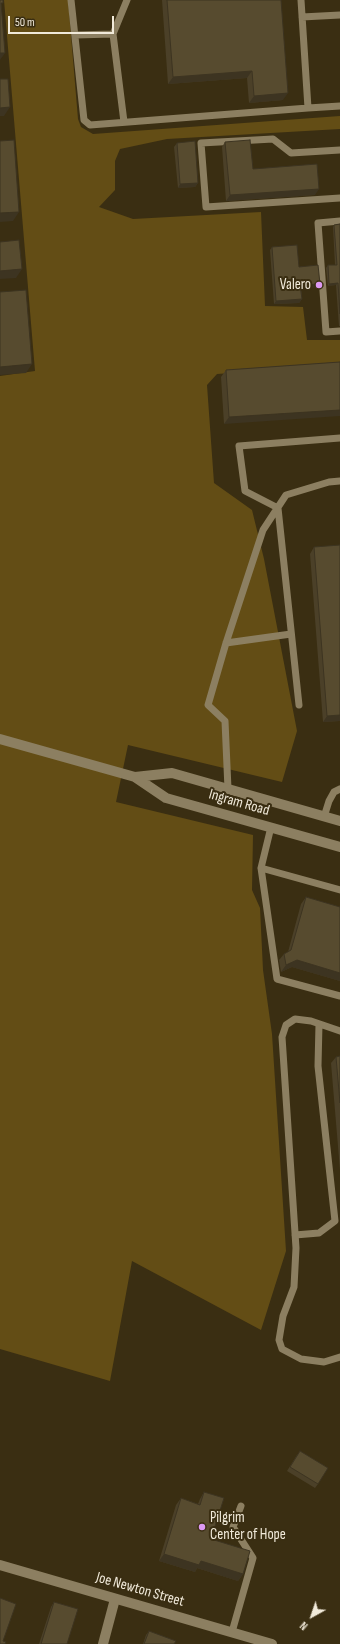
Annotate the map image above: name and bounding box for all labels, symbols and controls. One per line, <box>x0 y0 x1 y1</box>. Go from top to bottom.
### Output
scale bar <box>10 8 116 34</box>
text: 50 m <box>15 15 35 30</box>
place label: Valero <box>280 276 311 294</box>
marker: Valero <box>314 280 324 290</box>
street label: Ingram Road <box>207 786 271 820</box>
place label: Pilgrim Center of Hope <box>210 1509 286 1544</box>
marker: Pilgrim Center of Hope <box>197 1522 207 1532</box>
street label: Joe Newton Street <box>94 1569 186 1611</box>
north arrow <box>292 1596 332 1636</box>
text: N <box>298 1619 310 1632</box>

